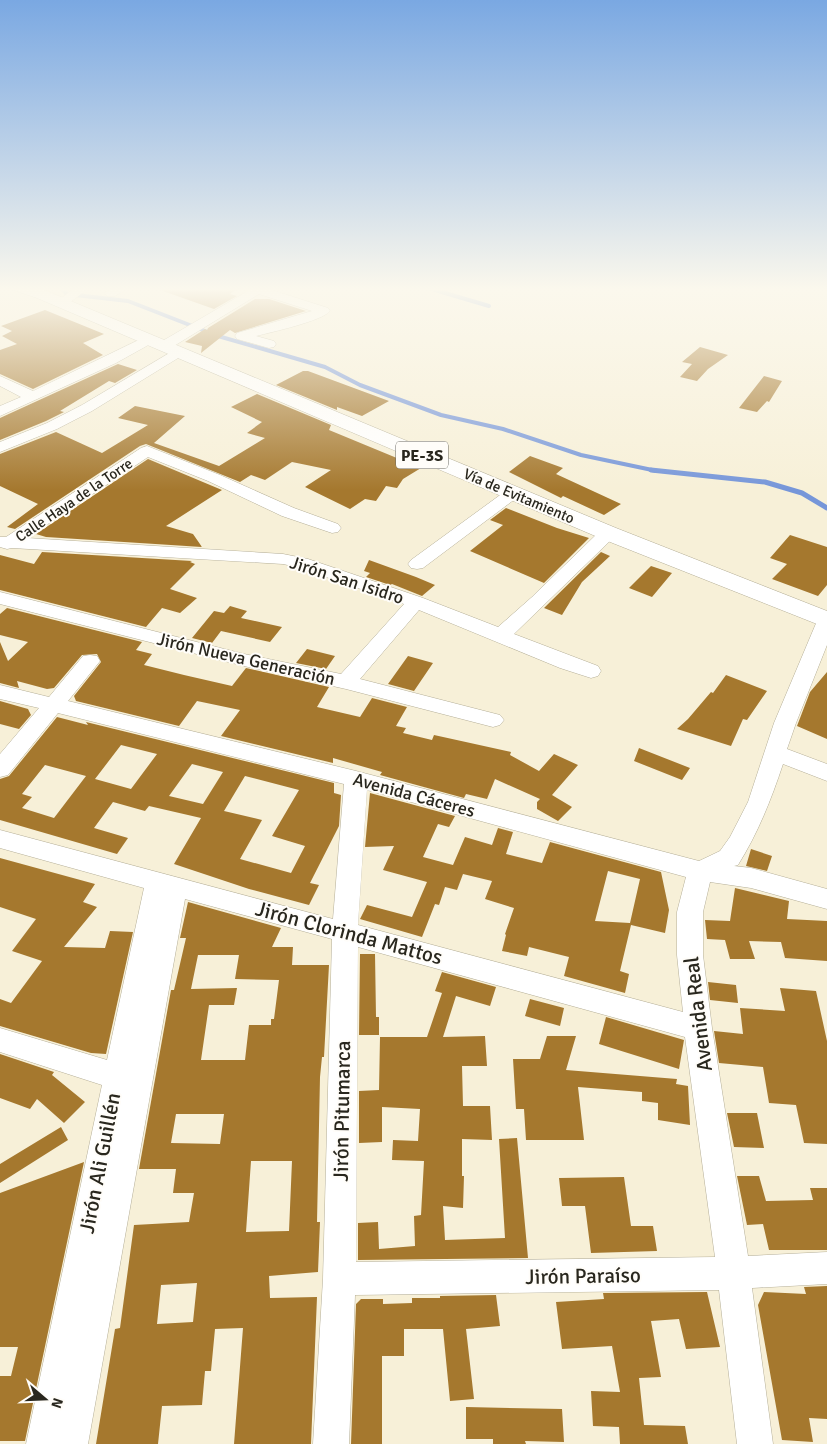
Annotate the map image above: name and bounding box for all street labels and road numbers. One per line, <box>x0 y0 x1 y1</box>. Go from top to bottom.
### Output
road number: PE-3S <box>396 442 448 468</box>
street label: Calle Haya de la Torre <box>12 454 136 546</box>
street label: Vía de Evitamiento <box>461 465 577 528</box>
street label: Jirón San Isidro <box>287 551 407 609</box>
street label: Jirón Nueva Generación <box>155 628 337 690</box>
street label: Avenida Cáceres <box>351 768 478 822</box>
street label: Jirón Clorinda Mattos <box>253 896 445 970</box>
street label: Avenida Real <box>678 955 718 1073</box>
street label: Jirón Pitumarca <box>328 1040 356 1182</box>
street label: Jirón Ali Guillén <box>74 1090 126 1236</box>
street label: Jirón Paraíso <box>525 1262 641 1290</box>

